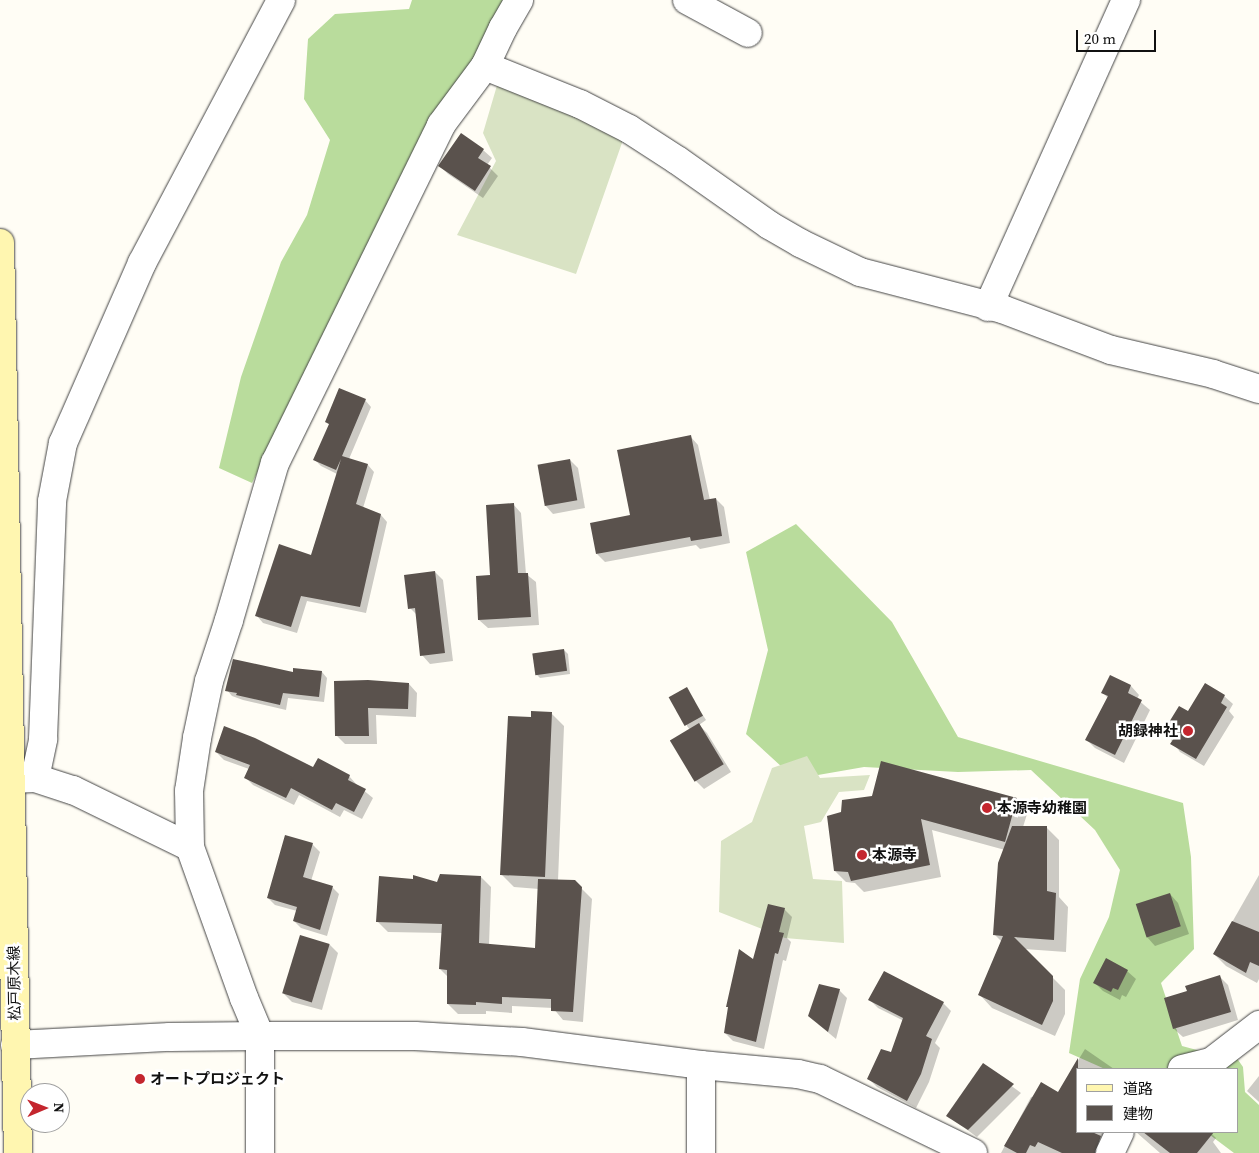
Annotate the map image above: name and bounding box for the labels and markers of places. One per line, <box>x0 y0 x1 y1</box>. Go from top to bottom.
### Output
place label: 胡録神社 <box>1118 722 1178 740</box>
marker: 胡録神社 <box>1182 725 1194 737</box>
place label: 本源寺幼稚園 <box>997 799 1087 817</box>
marker: 本源寺幼稚園 <box>981 802 993 814</box>
place label: 本源寺 <box>872 846 917 864</box>
marker: 本源寺 <box>856 849 868 861</box>
place label: オートプロジェクト <box>150 1070 285 1088</box>
marker: オートプロジェクト <box>134 1073 146 1085</box>

